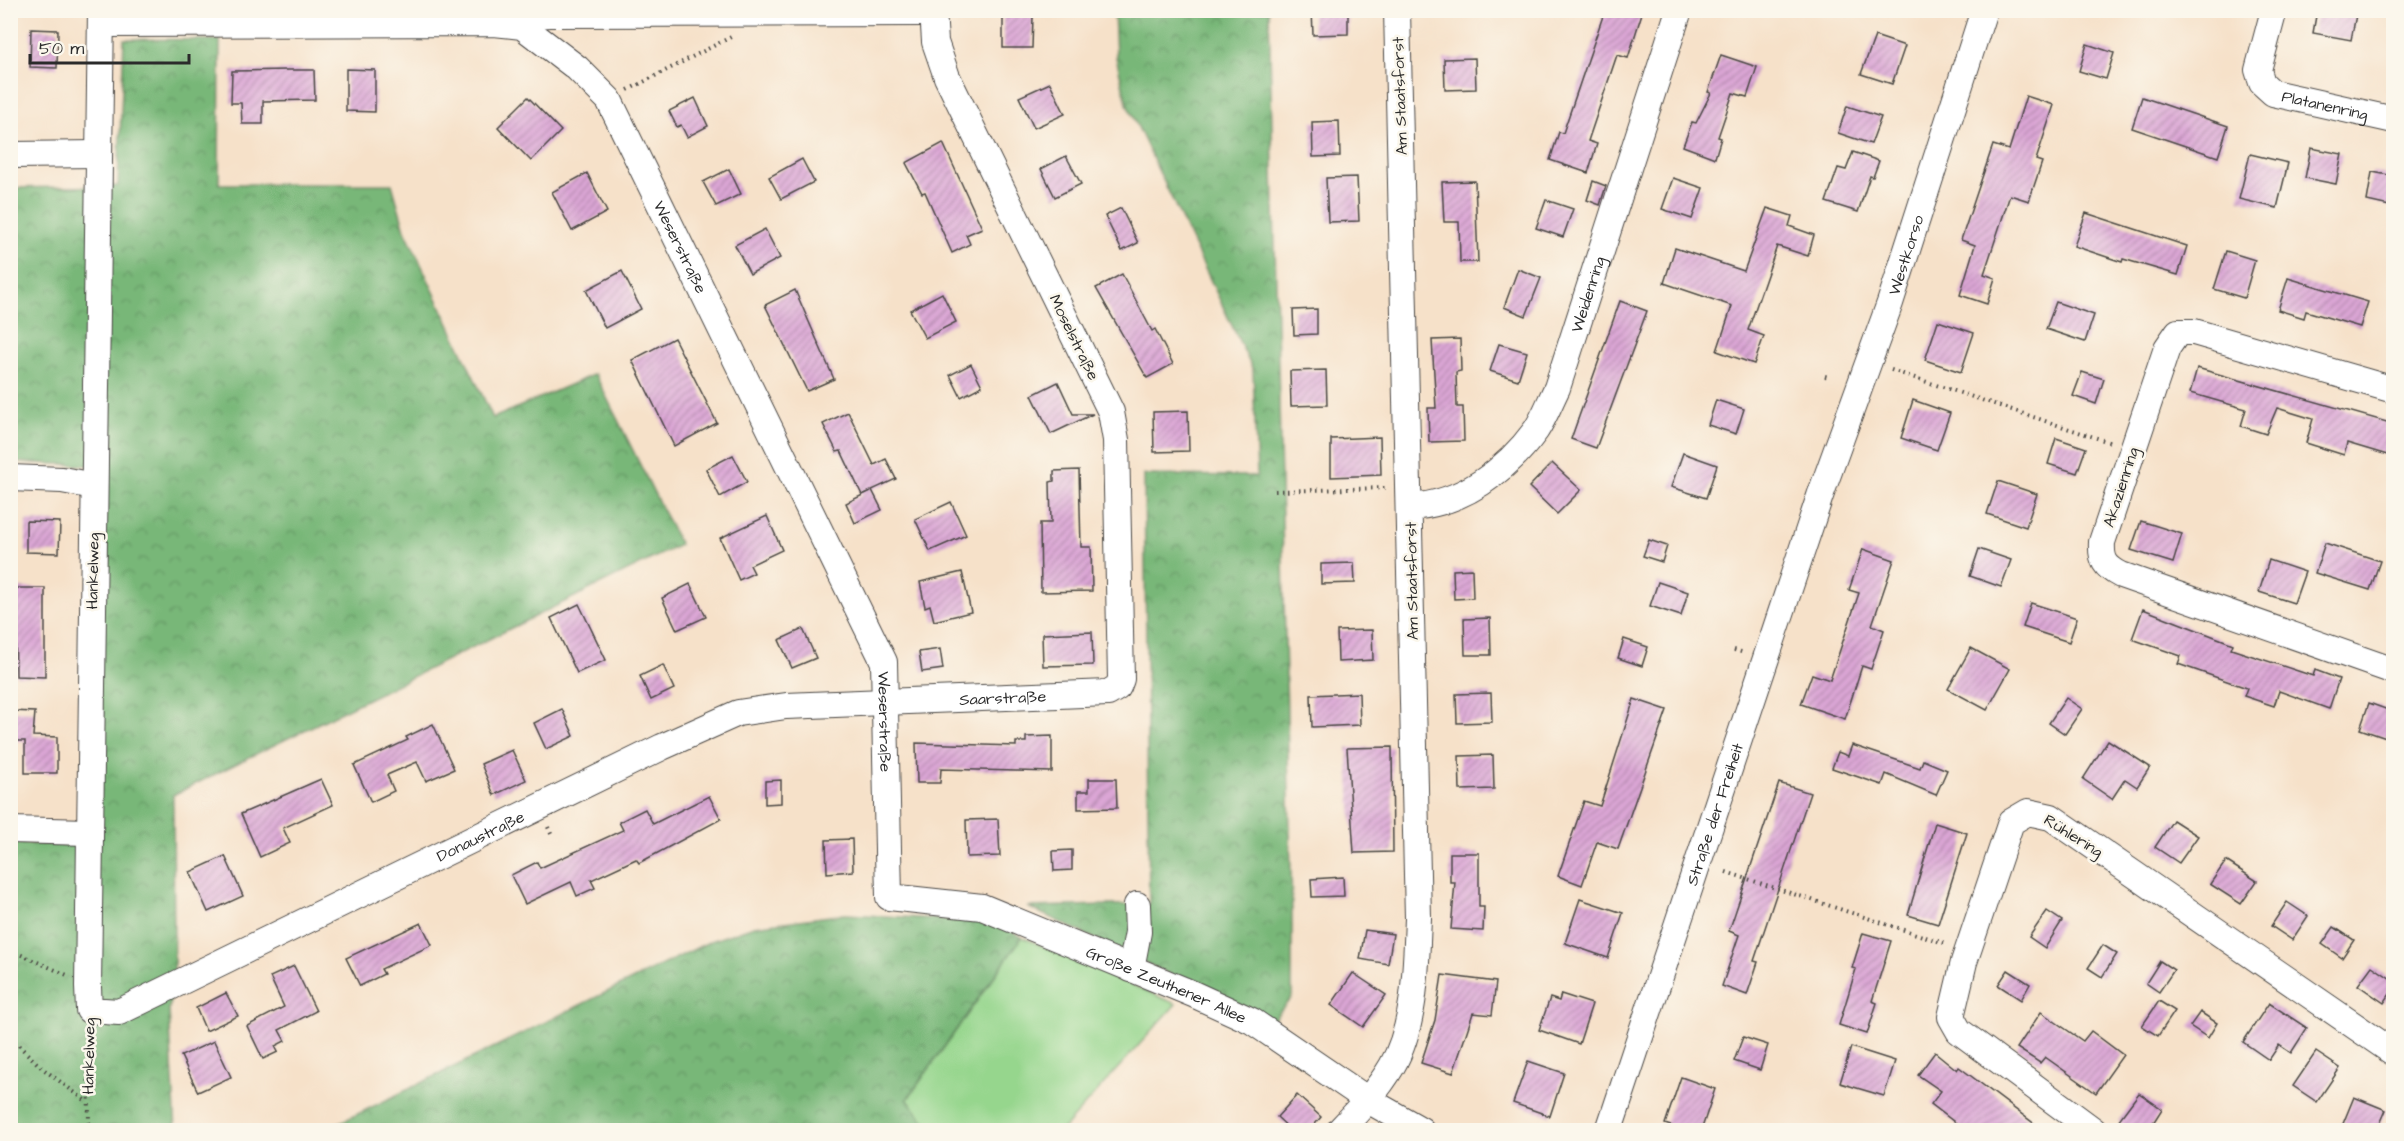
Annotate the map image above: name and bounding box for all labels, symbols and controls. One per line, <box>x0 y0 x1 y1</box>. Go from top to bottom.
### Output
scale bar <box>30 27 189 65</box>
text: 50 m <box>39 36 84 61</box>
street label: Am Staatsforst <box>1387 36 1413 156</box>
street label: Platanenring <box>2280 85 2370 127</box>
street label: Weserstraße <box>648 197 712 298</box>
street label: Westkorso <box>1883 212 1930 298</box>
street label: Weidenring <box>1566 254 1612 335</box>
street label: Moselstraße <box>1044 291 1105 384</box>
street label: Akazienring <box>2098 445 2145 530</box>
street label: Am Staatsforst <box>1400 521 1424 640</box>
street label: Hankelweg <box>81 532 106 610</box>
street label: Weserstraße <box>872 671 896 773</box>
street label: Saarstraße <box>959 685 1047 711</box>
street label: Straße der Freiheit <box>1681 740 1749 888</box>
street label: Donaustraße <box>433 806 528 867</box>
street label: Rühlering <box>2039 809 2107 864</box>
street label: Große Zeuthener Allee <box>1083 941 1250 1029</box>
street label: Hankelweg <box>77 1017 102 1095</box>

